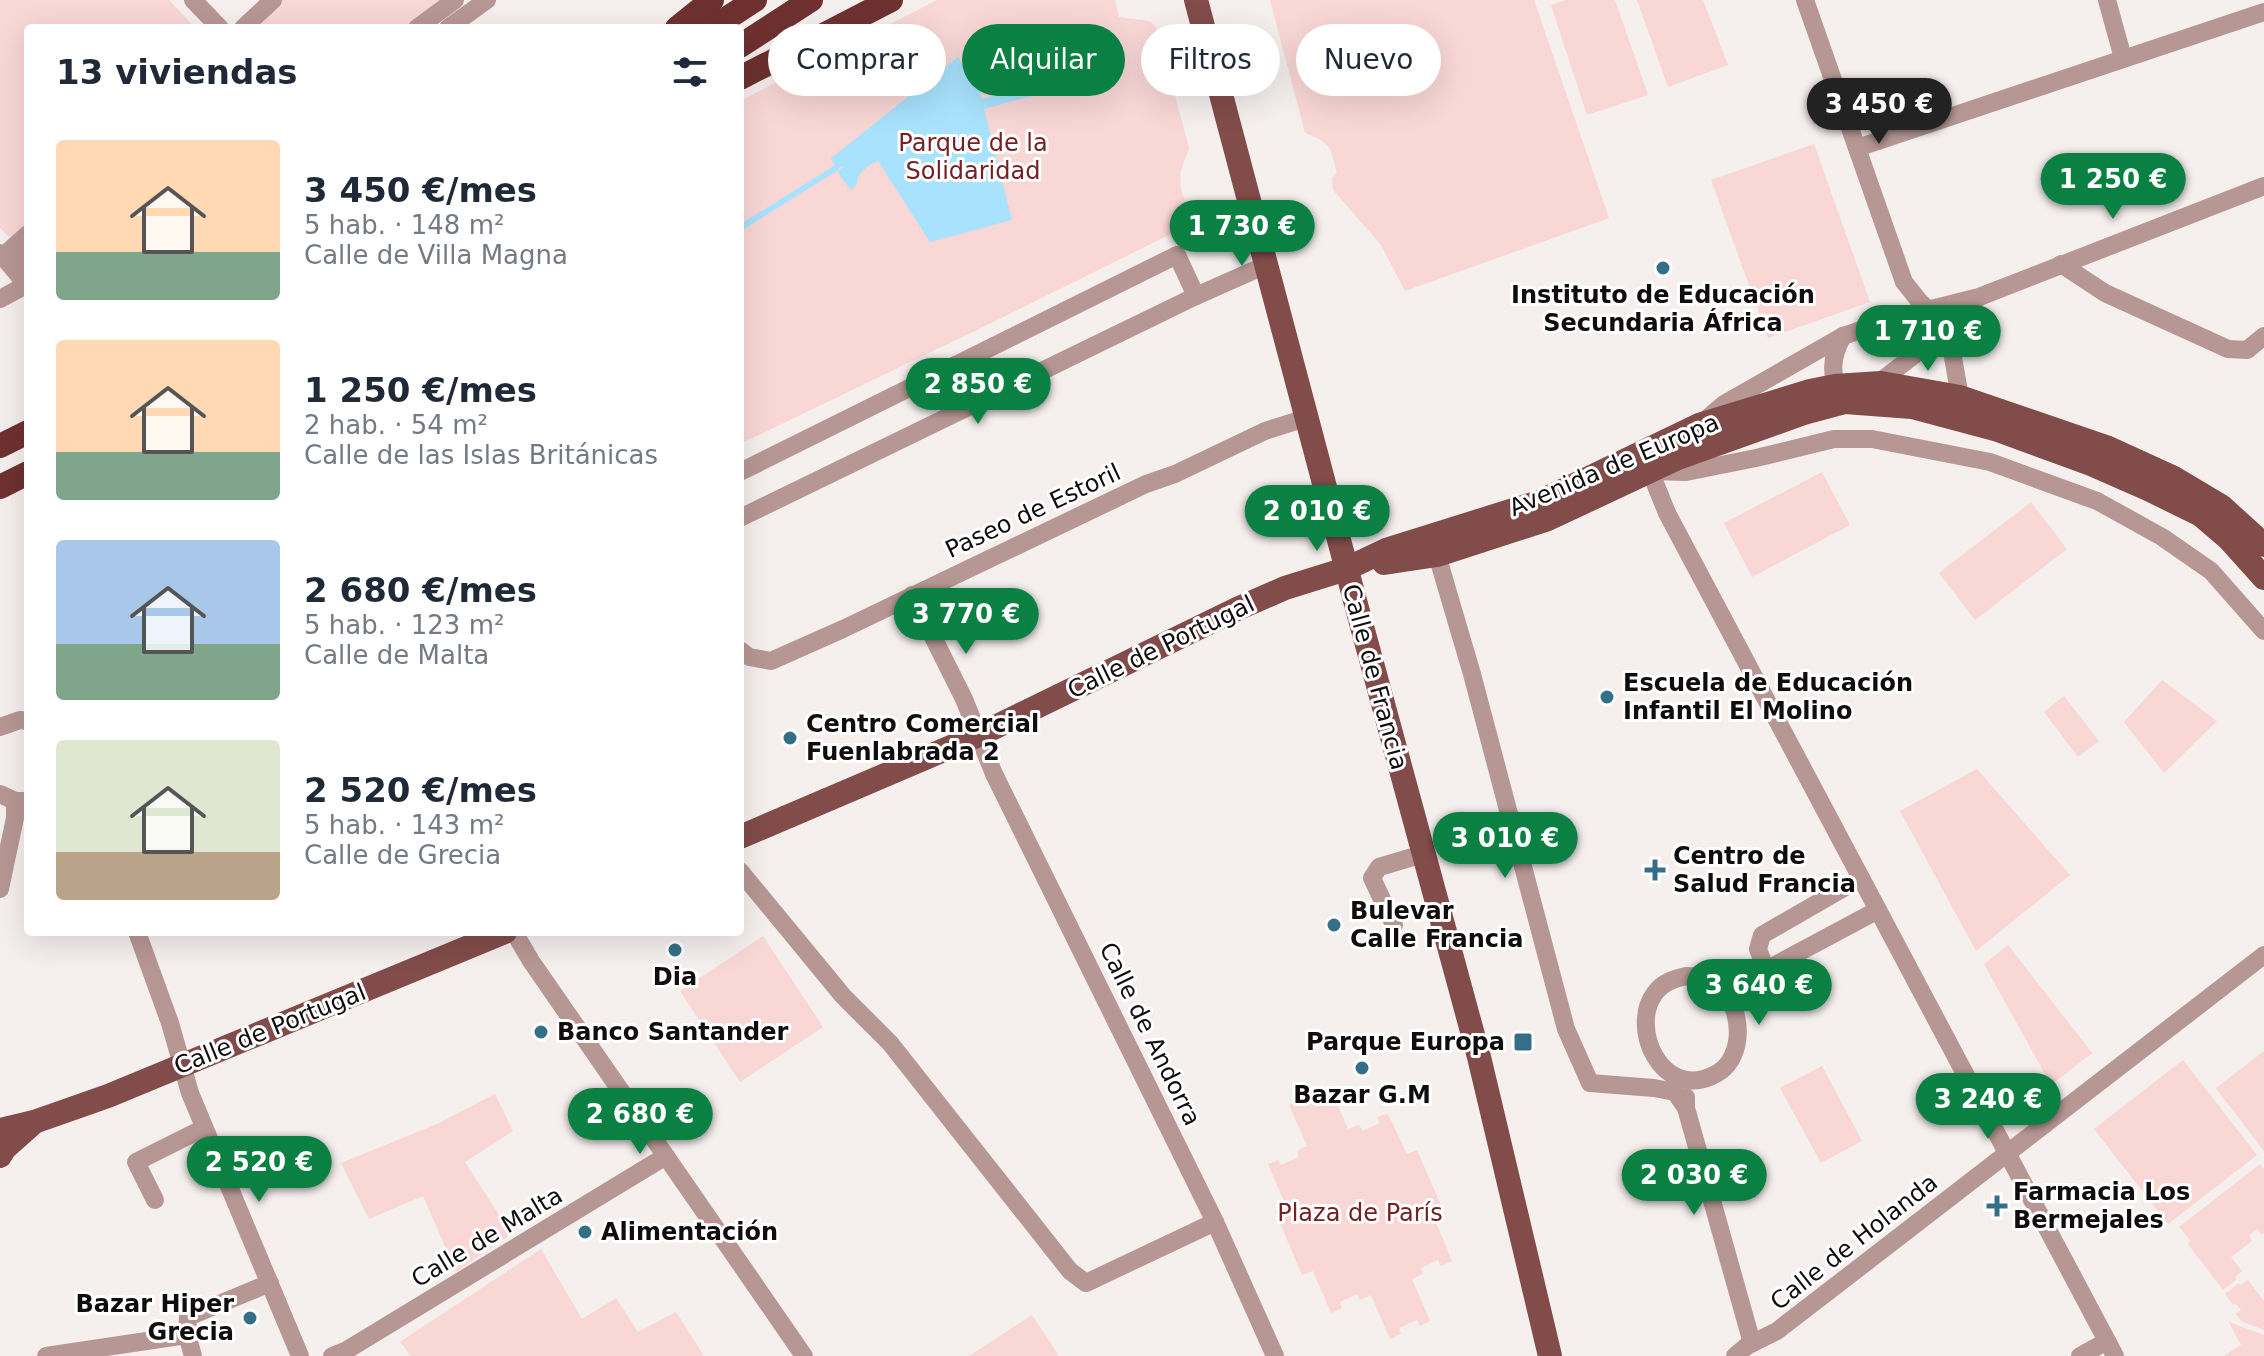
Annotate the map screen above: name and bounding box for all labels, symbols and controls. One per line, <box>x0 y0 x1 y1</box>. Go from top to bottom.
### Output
chip: Comprar <box>768 24 946 96</box>
chip: Alquilar <box>962 24 1125 96</box>
chip: Filtros <box>1141 24 1280 96</box>
chip: Nuevo <box>1296 24 1441 96</box>
icon: filters <box>668 50 712 94</box>
text: 13 viviendas <box>56 52 298 92</box>
pin: 3 450 € <box>1805 78 1953 146</box>
text: 3 450 € <box>1825 89 1933 119</box>
park label: Parque de la Solidaridad <box>898 129 1048 185</box>
pin: 1 250 € <box>2039 153 2187 221</box>
text: 1 250 € <box>2059 164 2167 194</box>
text: 3 450 €/mes <box>304 170 537 210</box>
icon: home <box>120 172 216 268</box>
pin: 1 730 € <box>1168 200 1316 268</box>
text: 5 hab. · 148 m² <box>304 210 504 240</box>
text: 1 730 € <box>1188 211 1296 241</box>
text: Calle de Villa Magna <box>304 240 568 270</box>
marker: Instituto de Educación Secundaria África <box>1654 259 1672 277</box>
place label: Instituto de Educación Secundaria África <box>1511 281 1815 337</box>
pin: 1 710 € <box>1854 305 2002 373</box>
text: 1 710 € <box>1874 316 1982 346</box>
pin: 2 850 € <box>904 358 1052 426</box>
text: 2 850 € <box>924 369 1032 399</box>
text: 1 250 €/mes <box>304 370 537 410</box>
icon: home <box>120 372 216 468</box>
street label: Avenida de Europa <box>1505 408 1723 522</box>
text: 2 hab. · 54 m² <box>304 410 488 440</box>
text: Calle de las Islas Británicas <box>304 440 658 470</box>
street label: Paseo de Estoril <box>941 458 1125 564</box>
pin: 2 010 € <box>1243 485 1391 553</box>
text: 2 010 € <box>1263 496 1371 526</box>
text: 2 680 €/mes <box>304 570 537 610</box>
icon: home <box>120 572 216 668</box>
street label: Calle de Francia <box>1337 581 1413 773</box>
pin: 3 770 € <box>892 588 1040 656</box>
street label: Calle de Portugal <box>1063 590 1259 704</box>
text: 3 770 € <box>912 599 1020 629</box>
text: 5 hab. · 123 m² <box>304 610 504 640</box>
text: Calle de Malta <box>304 640 489 670</box>
place label: Escuela de Educación Infantil El Molino <box>1623 669 1913 725</box>
marker: Escuela de Educación Infantil El Molino <box>1598 688 1616 706</box>
place label: Centro Comercial Fuenlabrada 2 <box>806 710 1039 766</box>
marker: Centro Comercial Fuenlabrada 2 <box>781 729 799 747</box>
text: 2 520 €/mes <box>304 770 537 810</box>
icon: home <box>120 772 216 868</box>
text: 5 hab. · 143 m² <box>304 810 504 840</box>
pin: 3 010 € <box>1431 812 1579 880</box>
text: 3 010 € <box>1451 823 1559 853</box>
text: Calle de Grecia <box>304 840 501 870</box>
place label: Centro de Salud Francia <box>1673 842 1856 898</box>
marker: Centro de Salud Francia <box>1644 859 1666 881</box>
place label: Bulevar Calle Francia <box>1350 897 1524 953</box>
marker: Bulevar Calle Francia <box>1325 916 1343 934</box>
street label: Calle de Andorra <box>1093 938 1207 1130</box>
marker: Dia <box>666 941 684 959</box>
pin: 3 640 € <box>1685 959 1833 1027</box>
place label: Dia <box>653 963 697 991</box>
text: 3 640 € <box>1705 970 1813 1000</box>
street label: Calle de Portugal <box>170 978 370 1080</box>
place label: Banco Santander <box>557 1018 788 1046</box>
marker: Banco Santander <box>532 1023 550 1041</box>
place label: Parque Europa <box>1306 1028 1505 1056</box>
marker: Parque Europa <box>1512 1031 1534 1053</box>
marker: Bazar G.M <box>1353 1059 1371 1077</box>
pin: 3 240 € <box>1914 1073 2062 1141</box>
place label: Bazar G.M <box>1293 1081 1431 1109</box>
text: 3 240 € <box>1934 1084 2042 1114</box>
pin: 2 680 € <box>566 1088 714 1156</box>
text: 2 680 € <box>586 1099 694 1129</box>
pin: 2 520 € <box>185 1136 333 1204</box>
text: 2 520 € <box>205 1147 313 1177</box>
pin: 2 030 € <box>1620 1149 1768 1217</box>
text: 2 030 € <box>1640 1160 1748 1190</box>
street label: Calle de Holanda <box>1765 1168 1943 1316</box>
place label: Farmacia Los Bermejales <box>2013 1178 2190 1234</box>
street label: Calle de Malta <box>406 1181 568 1293</box>
marker: Farmacia Los Bermejales <box>1988 1197 2006 1215</box>
park label: Plaza de París <box>1277 1199 1443 1227</box>
place label: Alimentación <box>601 1218 778 1246</box>
marker: Alimentación <box>576 1223 594 1241</box>
place label: Bazar Hiper Grecia <box>76 1290 234 1346</box>
marker: Bazar Hiper Grecia <box>241 1309 259 1327</box>

